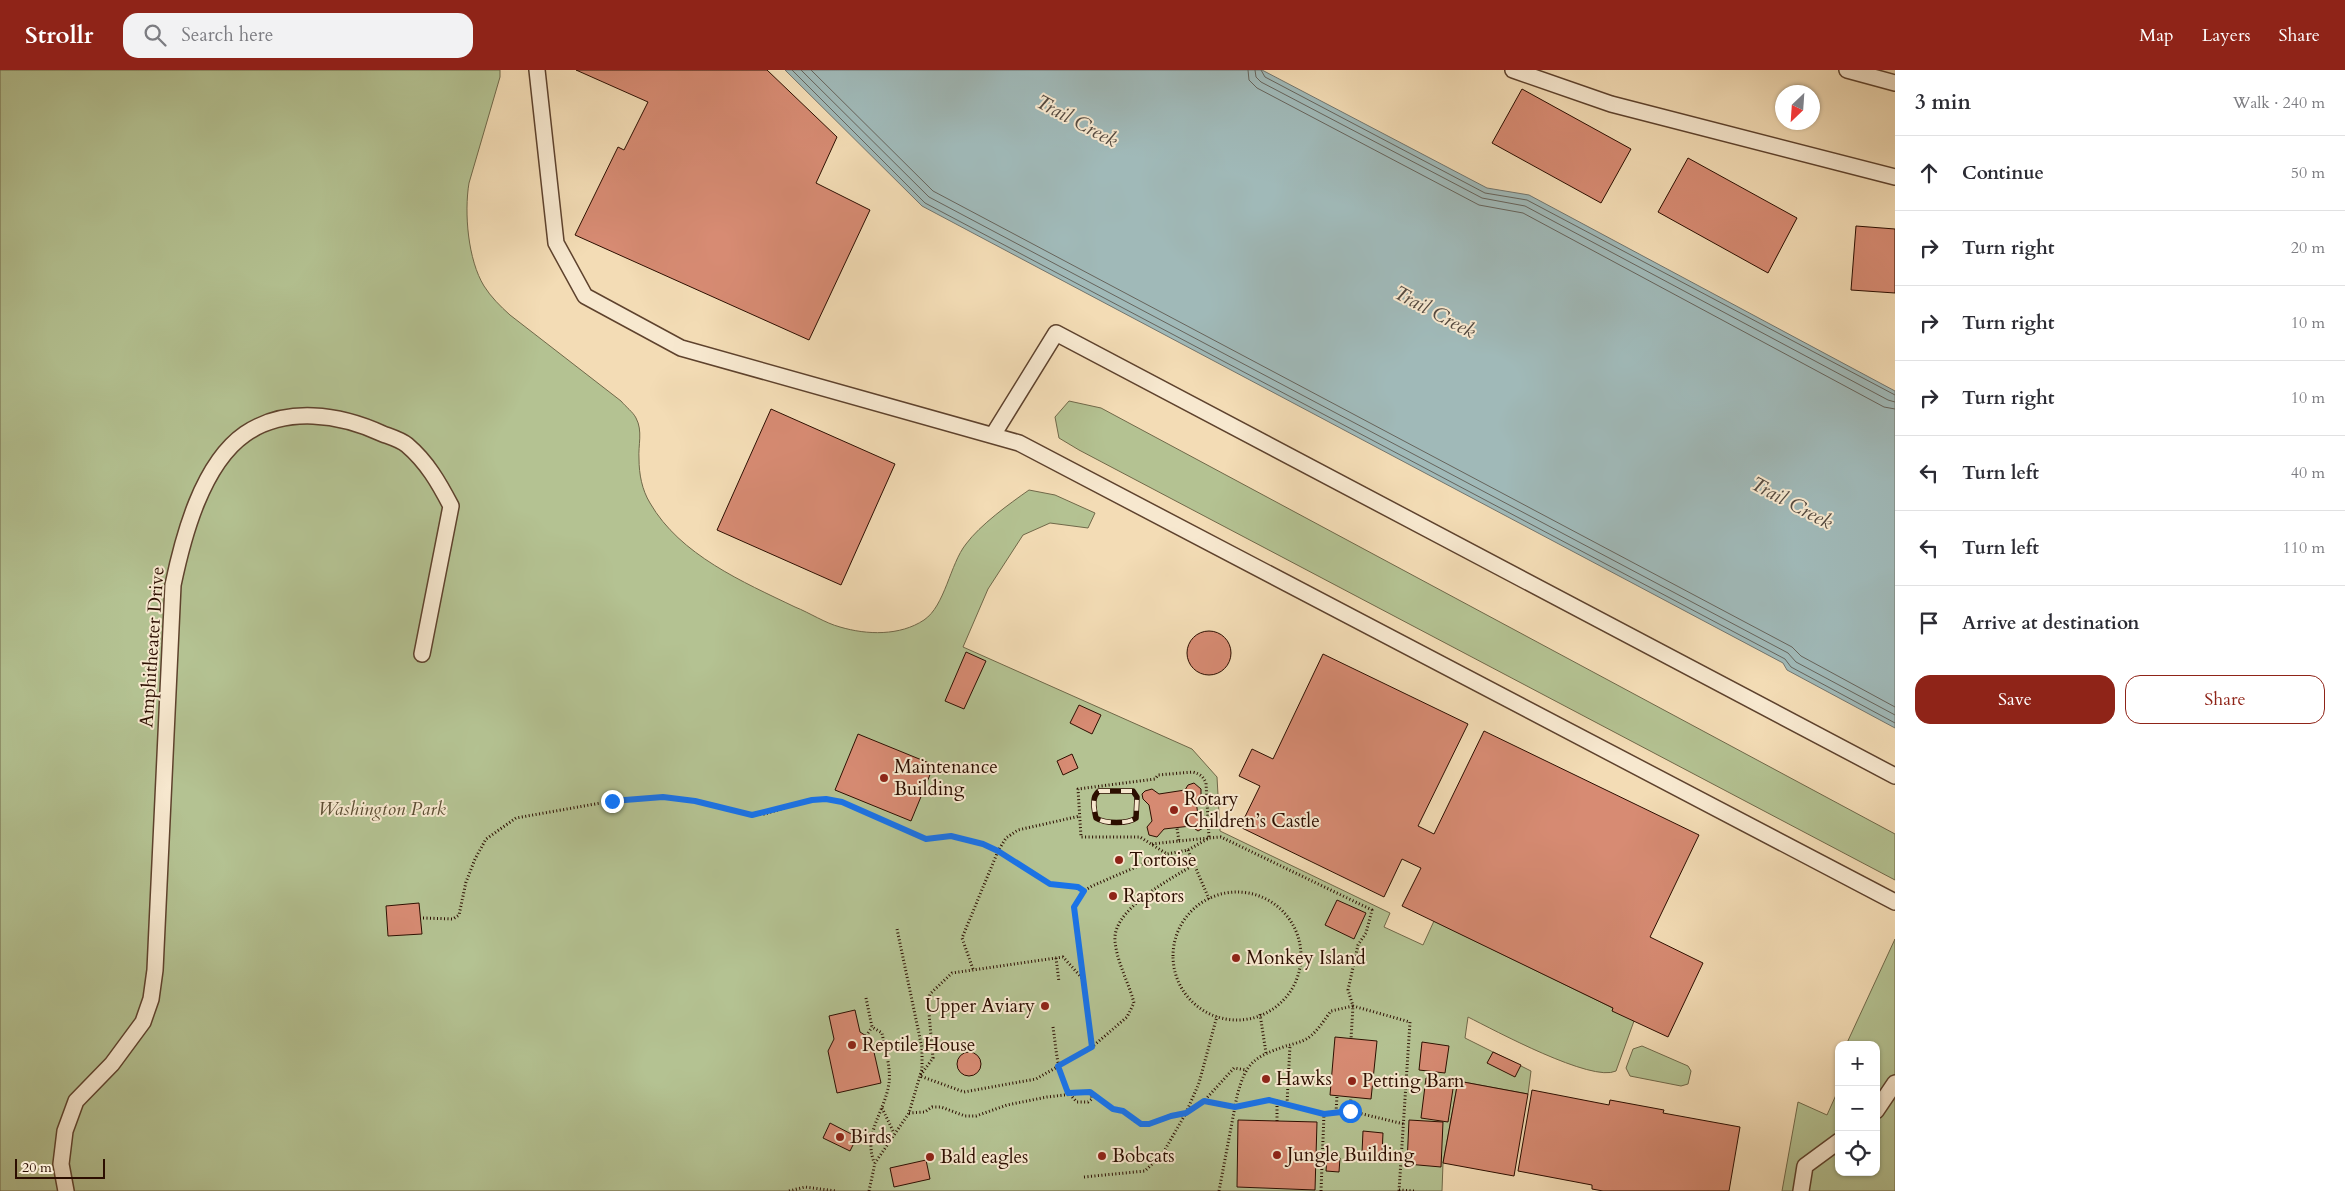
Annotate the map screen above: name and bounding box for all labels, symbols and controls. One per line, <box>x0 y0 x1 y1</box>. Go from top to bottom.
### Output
search box <box>123 13 473 58</box>
text: Strollr <box>25 19 93 52</box>
icon: search <box>141 21 169 49</box>
text: Search here <box>181 22 273 48</box>
text: Map <box>2139 23 2174 48</box>
text: Layers <box>2202 23 2251 48</box>
text: Share <box>2279 23 2320 48</box>
north arrow <box>1775 85 1820 130</box>
water label: Trail Creek <box>1031 88 1123 154</box>
text: 3 min <box>1915 88 1971 117</box>
text: Walk · 240 m <box>2233 92 2325 114</box>
icon: ahead <box>1915 159 1943 187</box>
text: Continue <box>1962 160 2044 186</box>
text: 50 m <box>2291 162 2325 184</box>
icon: right <box>1915 234 1943 262</box>
text: Turn right <box>1962 235 2054 261</box>
text: 20 m <box>2291 237 2325 259</box>
water label: Trail Creek <box>1389 279 1481 345</box>
icon: right <box>1915 309 1943 337</box>
text: Turn right <box>1962 310 2054 336</box>
text: 10 m <box>2291 312 2325 334</box>
icon: right <box>1915 384 1943 412</box>
text: Turn right <box>1962 385 2054 411</box>
text: 10 m <box>2291 387 2325 409</box>
icon: left <box>1915 459 1943 487</box>
text: Turn left <box>1962 460 2039 486</box>
text: 40 m <box>2291 462 2325 484</box>
water label: Trail Creek <box>1746 470 1838 536</box>
icon: left <box>1915 534 1943 562</box>
text: Turn left <box>1962 535 2039 561</box>
text: 110 m <box>2283 537 2325 559</box>
street label: Amphitheater Drive <box>133 566 171 728</box>
icon: arrive <box>1915 609 1943 637</box>
text: Arrive at destination <box>1962 610 2139 636</box>
button: Save <box>1915 675 2115 724</box>
button: Share <box>2125 675 2325 724</box>
place label: Maintenance Building <box>894 754 998 802</box>
marker: Maintenance Building <box>878 772 890 784</box>
place label: Rotary Children’s Castle <box>1184 786 1320 834</box>
route end <box>601 790 624 813</box>
park label: Washington Park <box>318 796 447 822</box>
marker: Rotary Children’s Castle <box>1168 804 1180 816</box>
place label: Tortoise <box>1129 847 1197 873</box>
marker: Tortoise <box>1113 854 1125 866</box>
place label: Raptors <box>1123 883 1184 909</box>
marker: Raptors <box>1107 890 1119 902</box>
place label: Monkey Island <box>1246 945 1366 971</box>
marker: Monkey Island <box>1230 952 1242 964</box>
place label: Upper Aviary <box>925 993 1035 1019</box>
marker: Upper Aviary <box>1039 1000 1051 1012</box>
place label: Reptile House <box>862 1032 975 1058</box>
marker: Reptile House <box>846 1039 858 1051</box>
map controls <box>1835 1041 1880 1176</box>
button: + <box>1835 1041 1880 1086</box>
place label: Hawks <box>1276 1066 1332 1092</box>
place label: Petting Barn <box>1362 1068 1465 1094</box>
marker: Hawks <box>1260 1073 1272 1085</box>
marker: Petting Barn <box>1346 1075 1358 1087</box>
button: − <box>1835 1086 1880 1131</box>
route start <box>1339 1100 1362 1123</box>
place label: Birds <box>850 1124 892 1150</box>
marker: Birds <box>834 1131 846 1143</box>
button: locate <box>1835 1131 1880 1176</box>
place label: Jungle Building <box>1284 1142 1415 1168</box>
place label: Bobcats <box>1112 1143 1175 1169</box>
place label: Bald eagles <box>940 1144 1028 1170</box>
marker: Jungle Building <box>1271 1149 1283 1161</box>
marker: Bobcats <box>1096 1150 1108 1162</box>
marker: Bald eagles <box>924 1151 936 1163</box>
scale bar <box>15 1156 105 1179</box>
text: 20 m <box>22 1158 52 1177</box>

